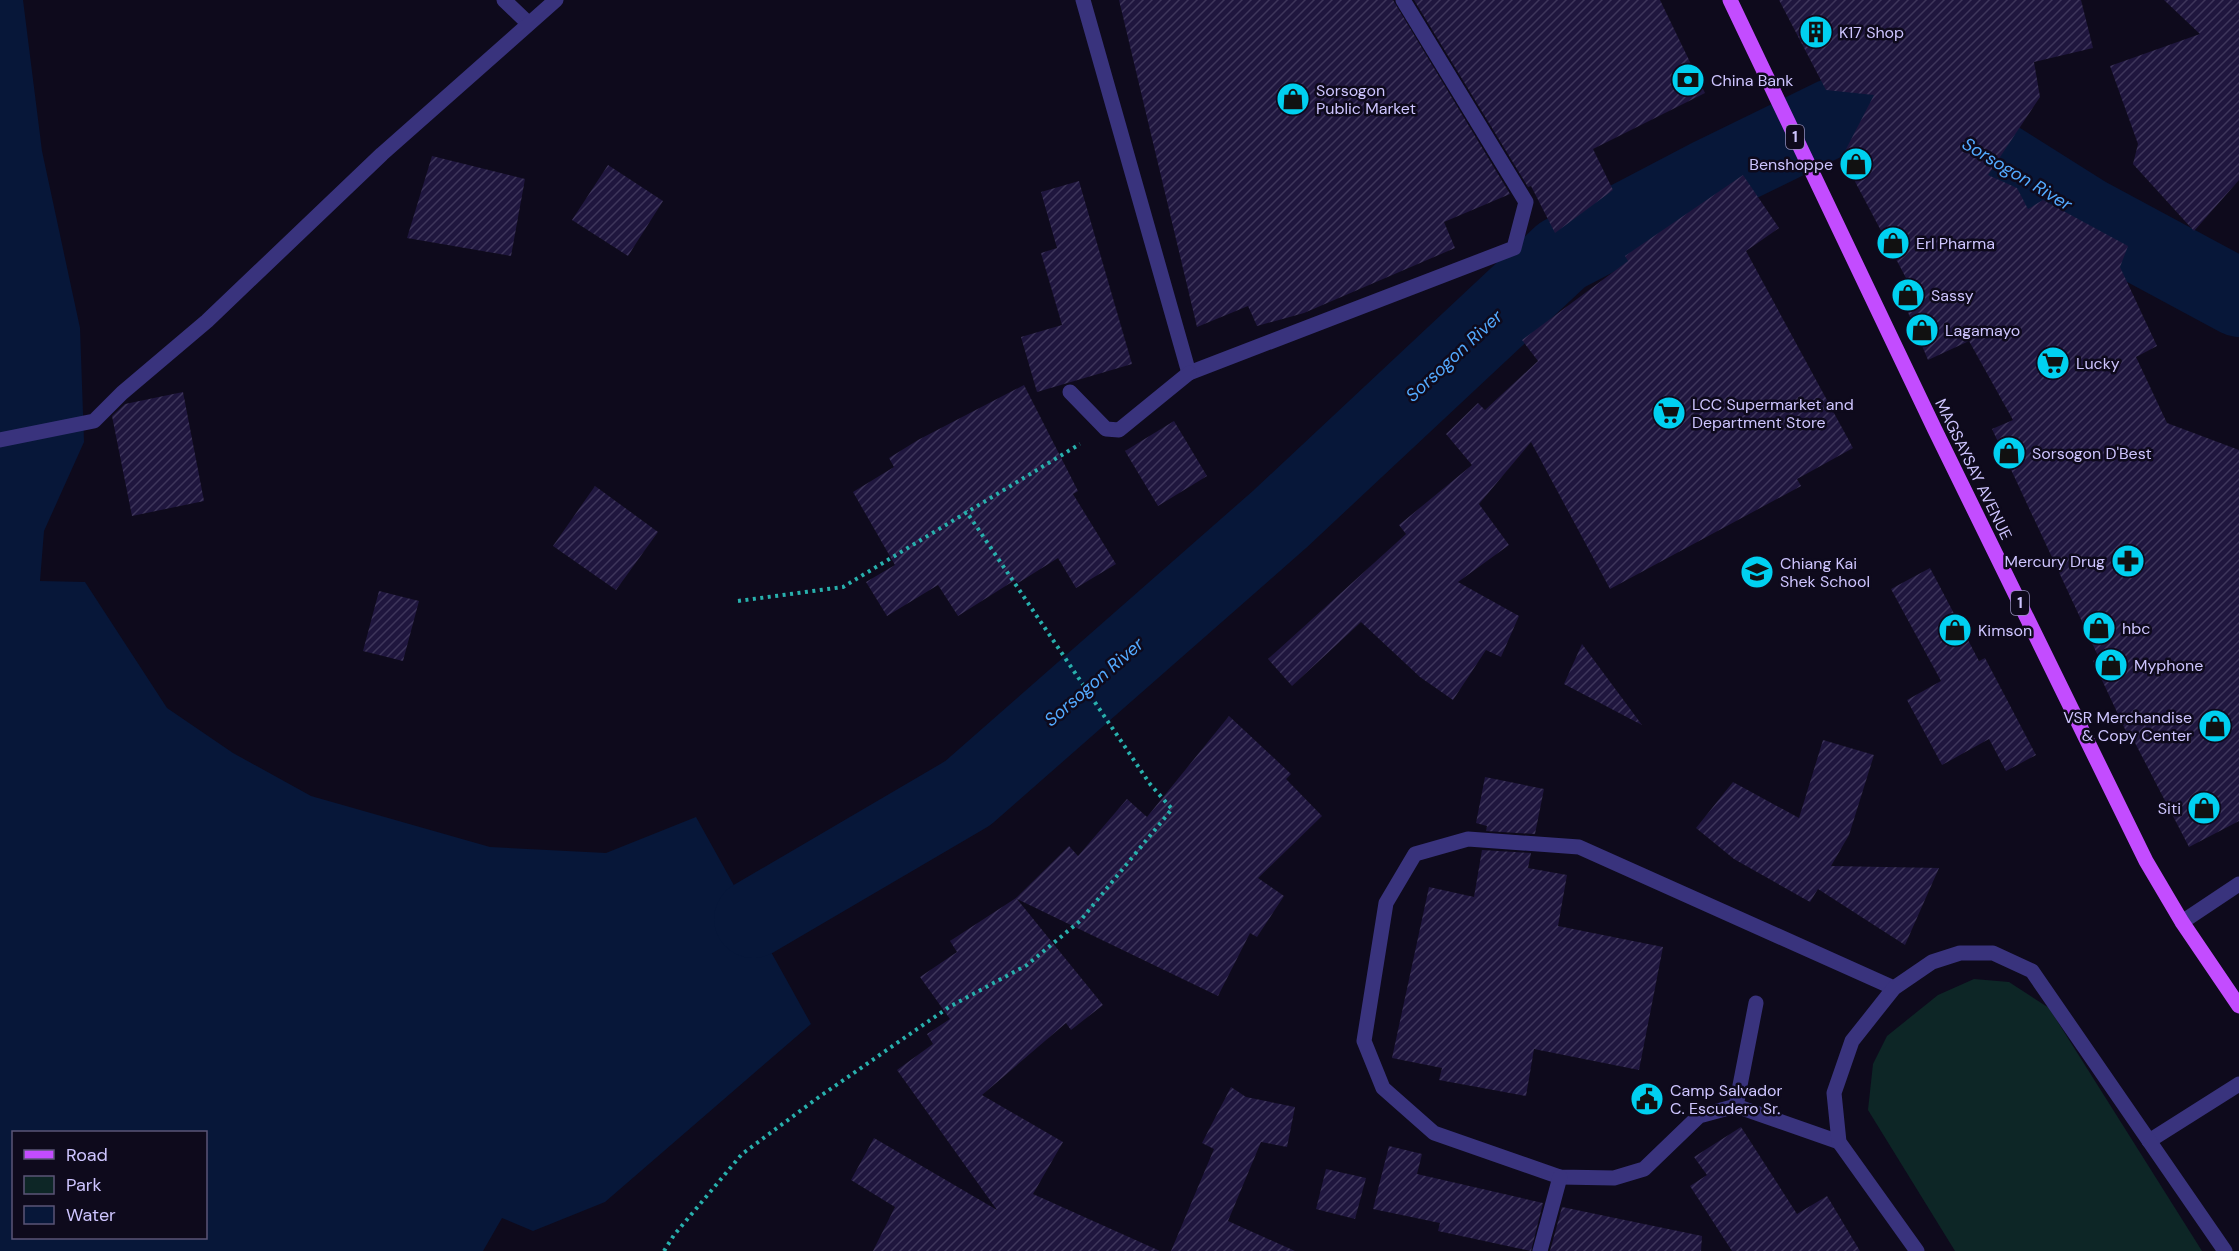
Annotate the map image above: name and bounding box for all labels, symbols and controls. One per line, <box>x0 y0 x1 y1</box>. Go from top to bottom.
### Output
building icon: K17 Shop <box>1798 14 1834 50</box>
place label: K17 Shop <box>1839 22 1904 43</box>
bank icon: China Bank <box>1670 62 1706 98</box>
place label: China Bank <box>1711 70 1793 91</box>
place label: Sorsogon Public Market <box>1316 80 1416 119</box>
shop icon: Sorsogon Public Market <box>1275 81 1311 117</box>
road number: 1 <box>1786 125 1804 149</box>
water label: Sorsogon River <box>1958 132 2078 217</box>
shop icon: Benshoppe <box>1838 146 1874 182</box>
place label: Benshoppe <box>1749 154 1833 175</box>
shop icon: Erl Pharma <box>1875 225 1911 261</box>
place label: Erl Pharma <box>1916 233 1995 254</box>
shop icon: Sassy <box>1890 277 1926 313</box>
place label: Sassy <box>1931 285 1974 306</box>
water label: Sorsogon River <box>1400 304 1509 407</box>
shop icon: Lagamayo <box>1904 312 1940 348</box>
place label: Lagamayo <box>1945 320 2020 341</box>
supermarket icon: Lucky <box>2035 345 2071 381</box>
place label: Lucky <box>2076 353 2120 374</box>
place label: LCC Supermarket and Department Store <box>1692 394 1854 433</box>
supermarket icon: LCC Supermarket and Department Store <box>1651 395 1687 431</box>
street label: MAGSAYSAY AVENUE <box>1930 395 2017 543</box>
shop icon: Sorsogon D'Best <box>1991 435 2027 471</box>
place label: Sorsogon D'Best <box>2032 443 2152 464</box>
pharmacy icon: Mercury Drug <box>2110 543 2146 579</box>
place label: Mercury Drug <box>2004 551 2105 572</box>
place label: Chiang Kai Shek School <box>1780 553 1870 592</box>
school or university icon: Chiang Kai Shek School <box>1739 554 1775 590</box>
road number: 1 <box>2011 591 2029 615</box>
shop icon: hbc <box>2081 610 2117 646</box>
shop icon: Kimson <box>1937 612 1973 648</box>
place label: hbc <box>2122 618 2150 639</box>
place label: Kimson <box>1978 620 2032 641</box>
water label: Sorsogon River <box>1039 631 1150 732</box>
shop icon: Myphone <box>2093 647 2129 683</box>
place label: Myphone <box>2134 655 2203 676</box>
place label: VSR Merchandise & Copy Center <box>2063 707 2192 746</box>
shop icon: VSR Merchandise & Copy Center <box>2197 708 2233 744</box>
shop icon: Siti <box>2186 790 2222 826</box>
place label: Siti <box>2158 798 2181 819</box>
place label: Camp Salvador C. Escudero Sr. <box>1670 1080 1783 1119</box>
public building icon: Camp Salvador C. Escudero Sr. <box>1629 1081 1665 1117</box>
legend <box>12 1131 207 1239</box>
text: Road <box>66 1143 108 1167</box>
text: Park <box>66 1173 102 1197</box>
text: Water <box>66 1203 116 1227</box>

